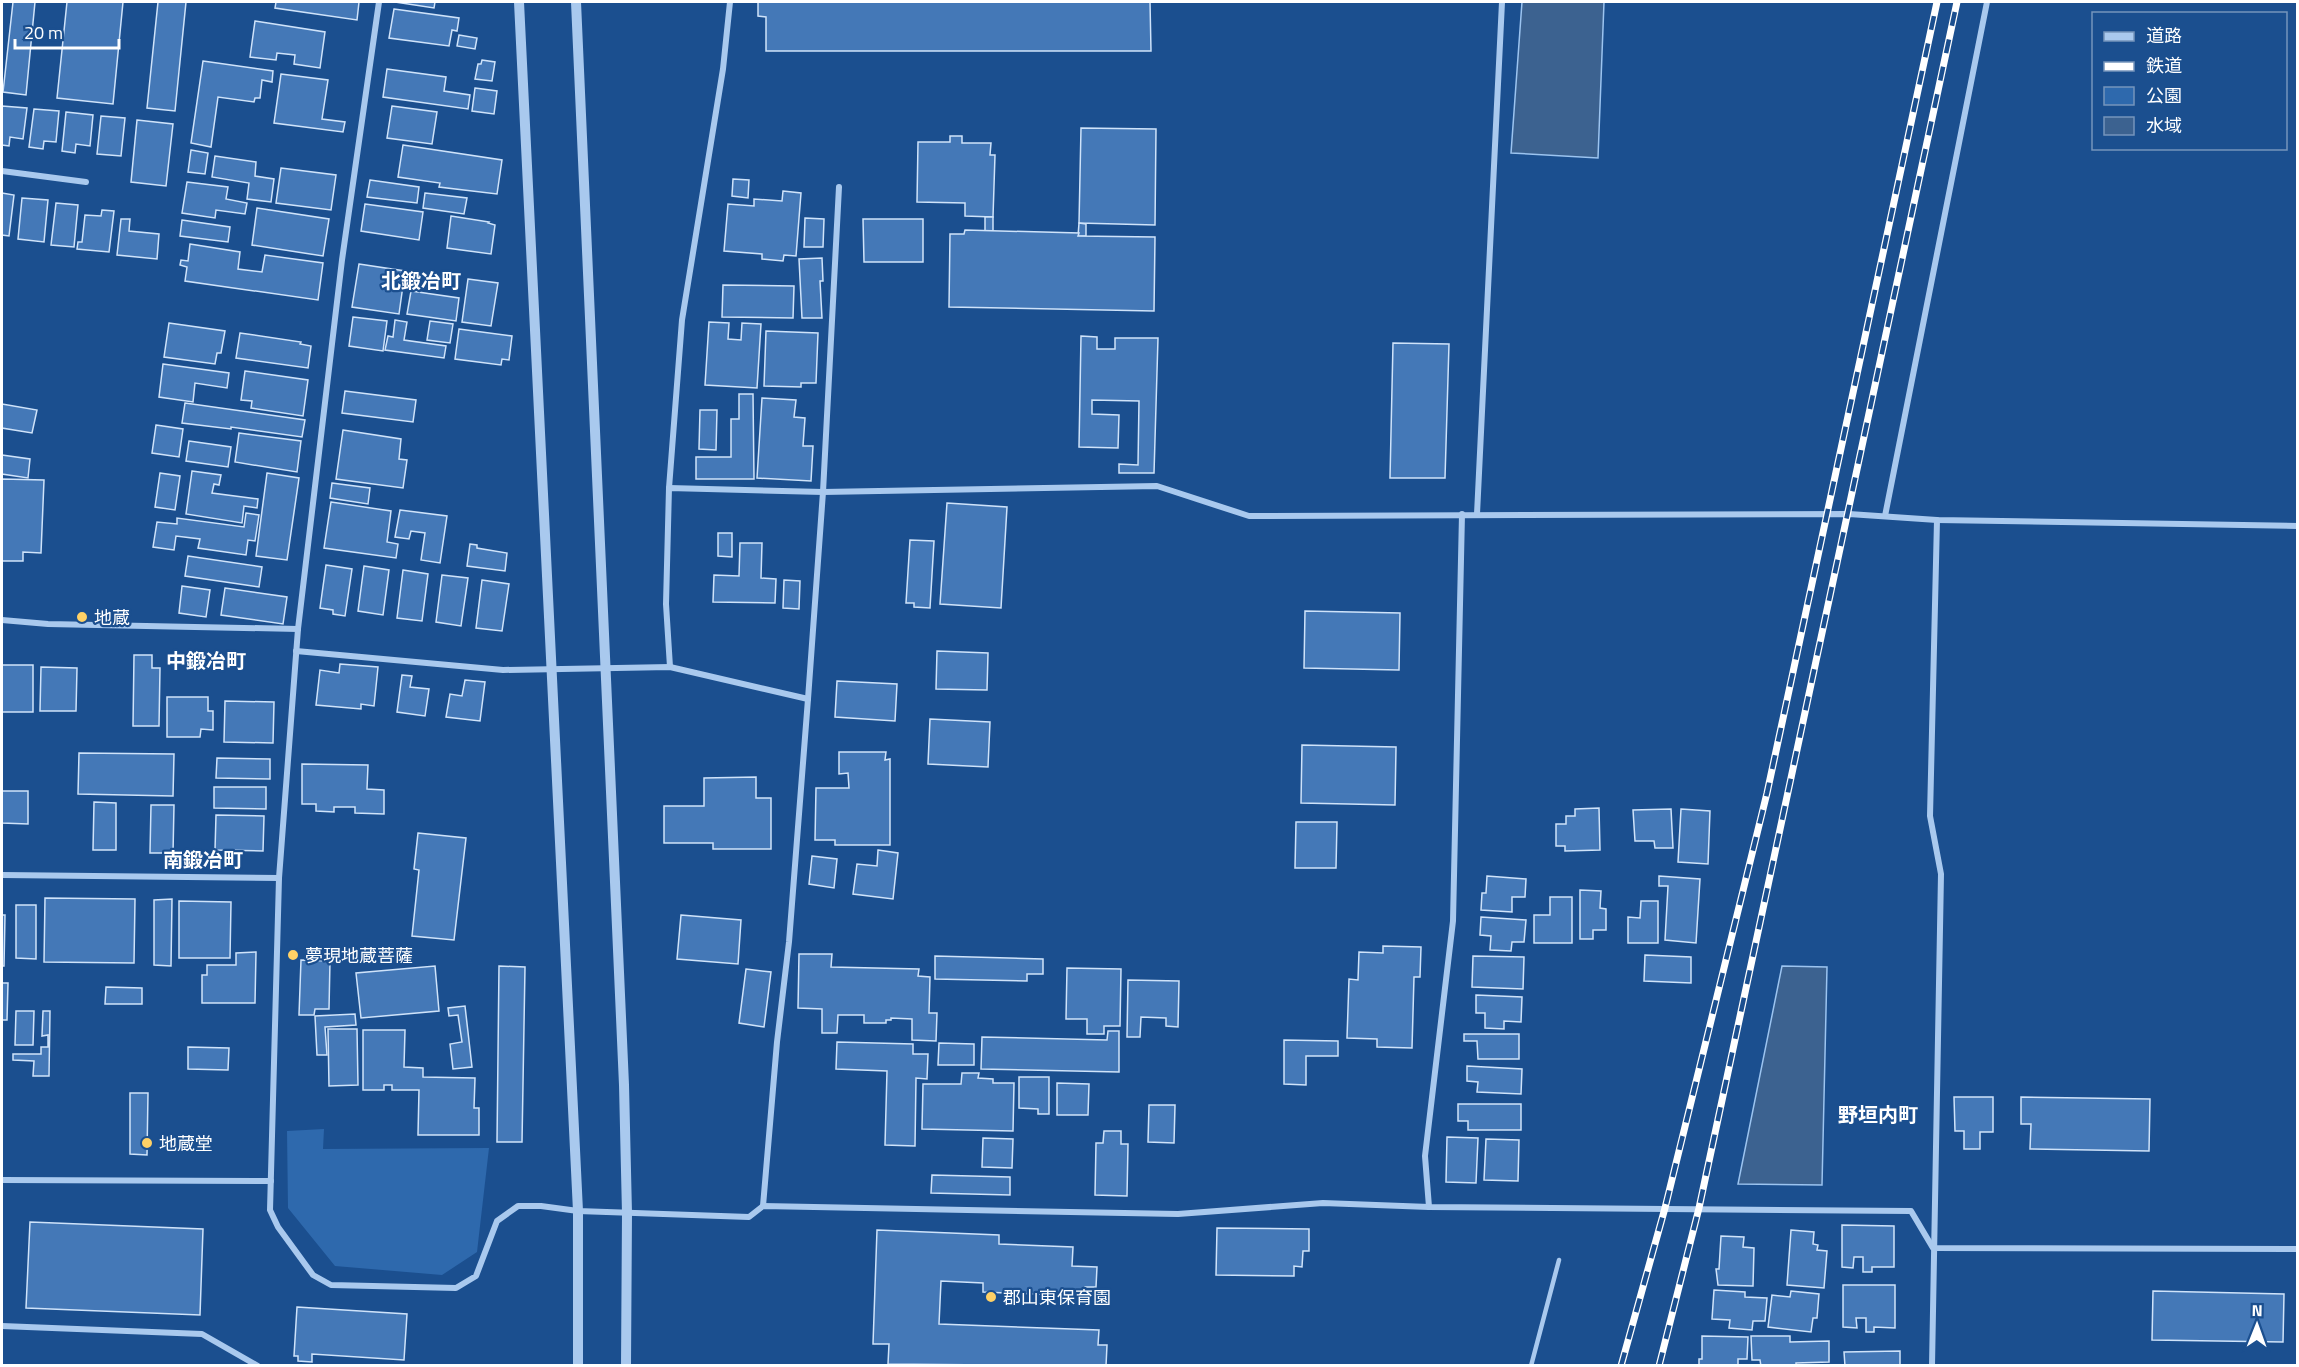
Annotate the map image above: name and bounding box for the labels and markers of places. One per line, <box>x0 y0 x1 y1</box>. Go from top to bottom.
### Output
place label: 地蔵 <box>94 604 130 631</box>
marker: 地蔵 <box>75 610 89 624</box>
place label: 夢現地蔵菩薩 <box>305 942 413 969</box>
marker: 夢現地蔵菩薩 <box>286 948 300 962</box>
place label: 地蔵堂 <box>159 1130 213 1157</box>
marker: 地蔵堂 <box>140 1136 154 1150</box>
place label: 郡山東保育園 <box>1003 1284 1111 1311</box>
marker: 郡山東保育園 <box>984 1290 998 1304</box>

